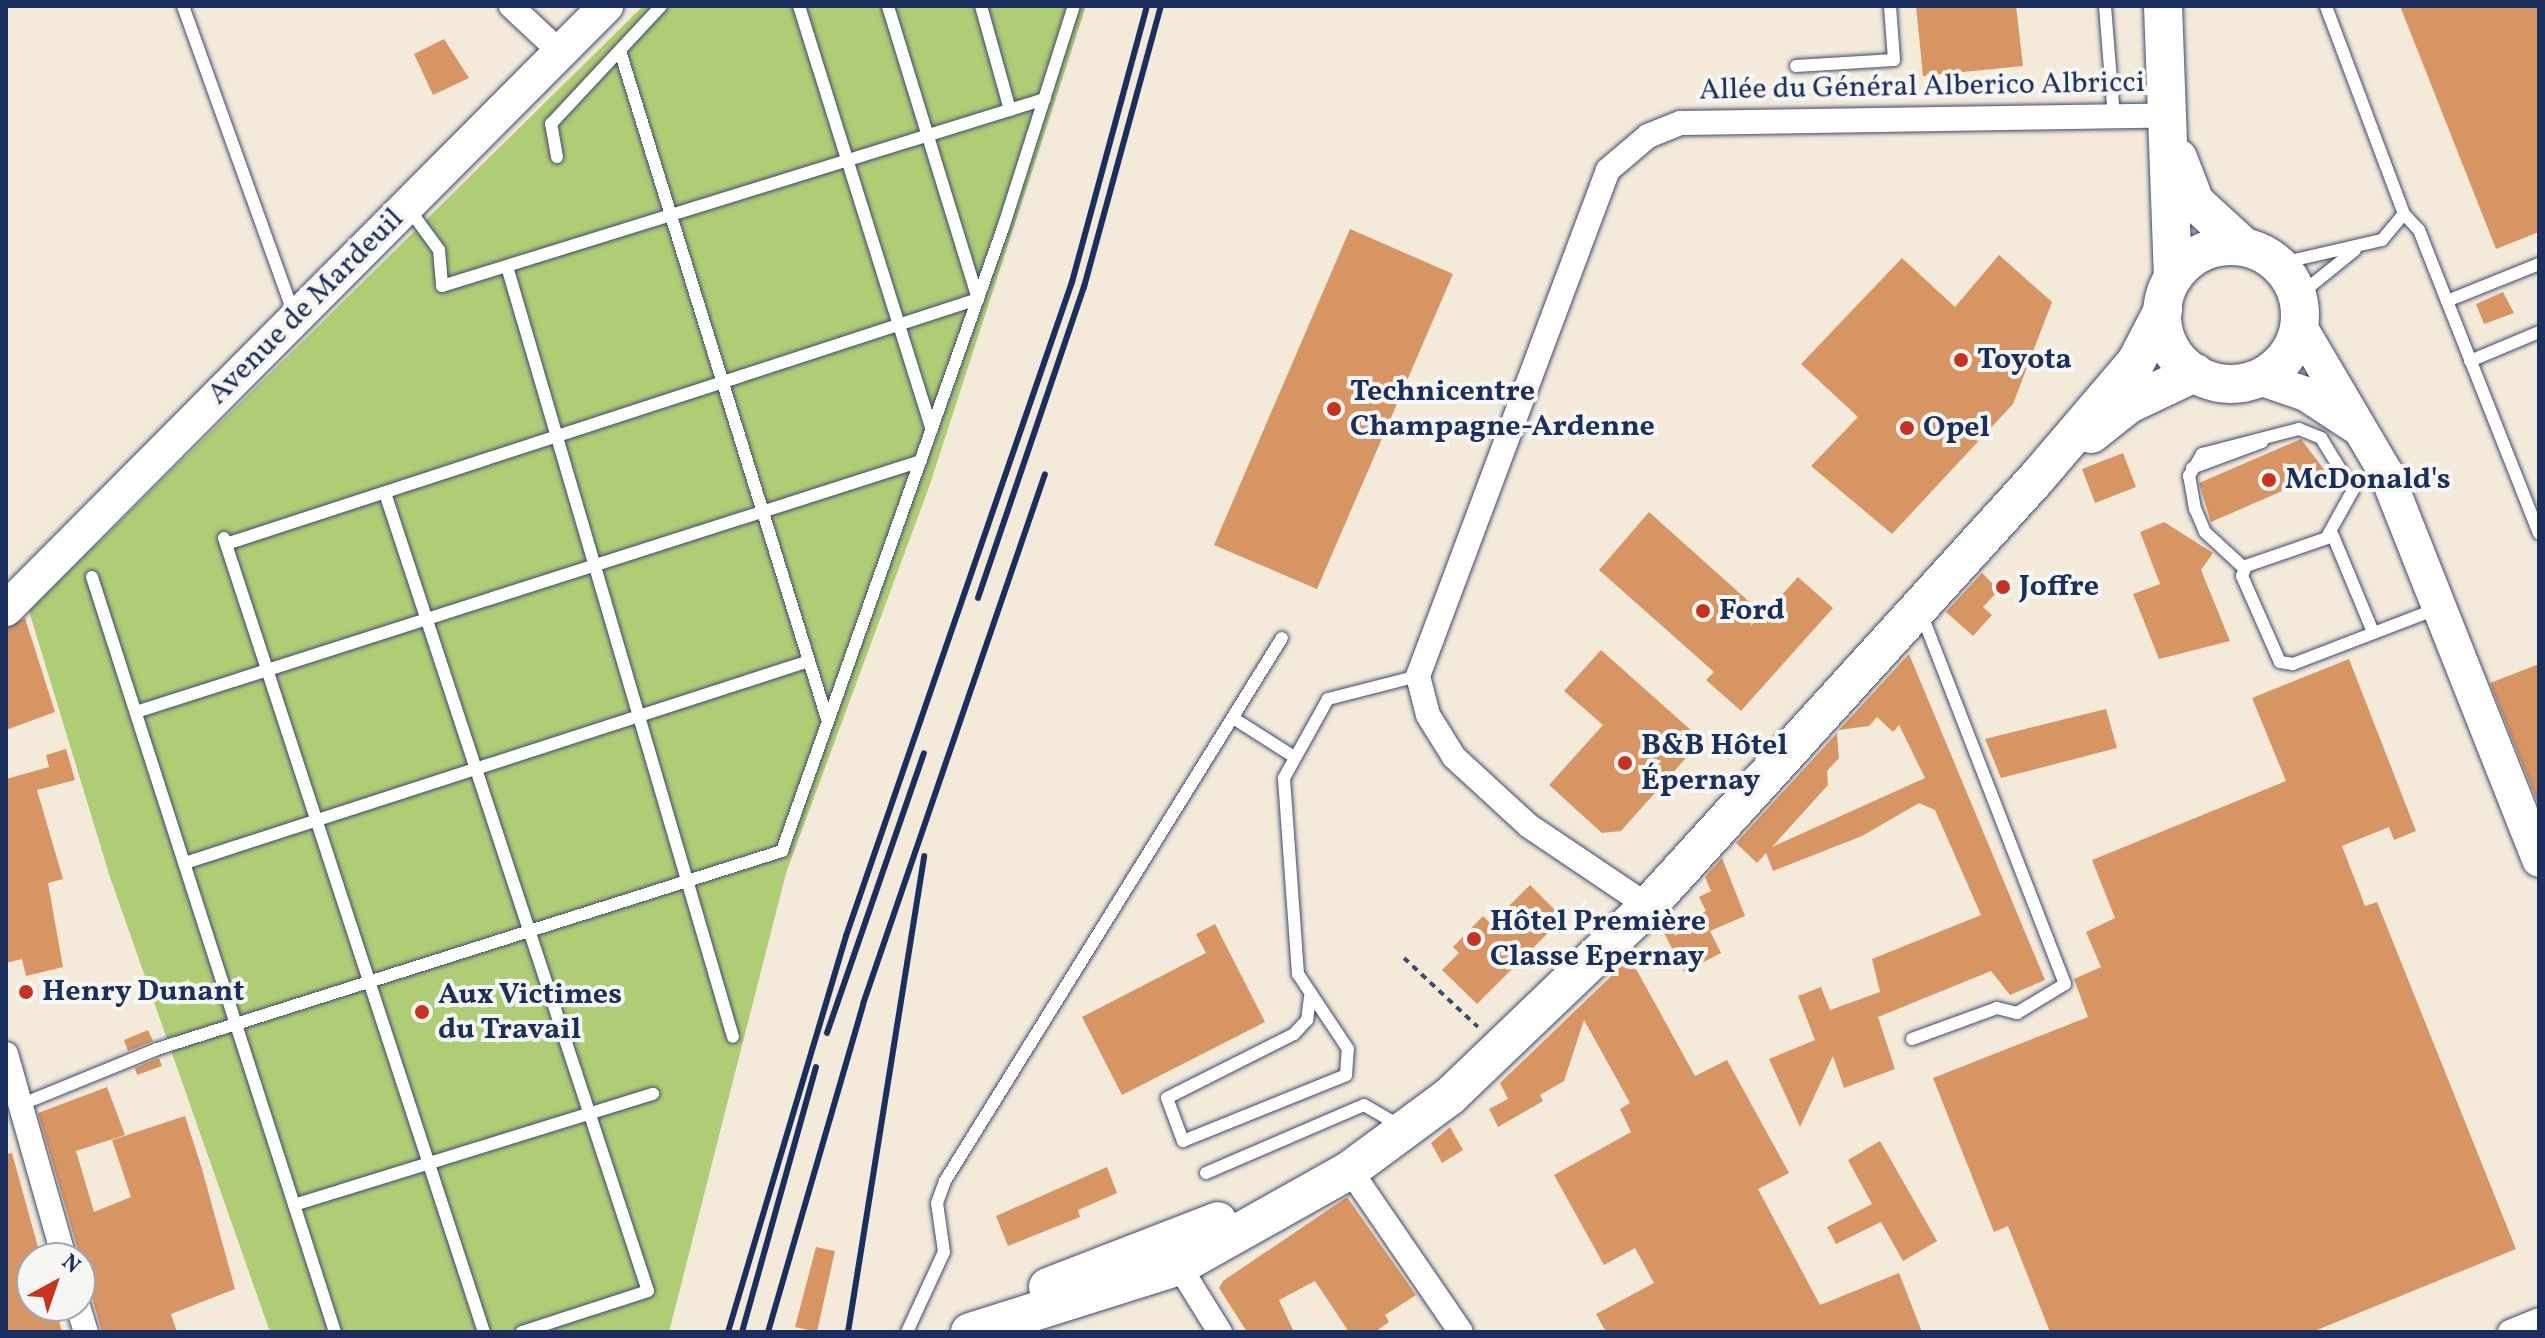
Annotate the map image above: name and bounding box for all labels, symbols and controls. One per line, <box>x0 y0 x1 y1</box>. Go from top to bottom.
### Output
street label: Allée du Général Alberico Albricci <box>1699 65 2145 109</box>
street label: Avenue de Mardeuil <box>200 201 412 413</box>
place label: Toyota <box>1977 342 2072 378</box>
marker: Toyota <box>1952 351 1970 369</box>
place label: Technicentre Champagne-Ardenne <box>1350 374 1655 444</box>
marker: Technicentre Champagne-Ardenne <box>1325 400 1343 418</box>
place label: Opel <box>1923 410 1990 446</box>
marker: Opel <box>1898 419 1916 437</box>
place label: McDonald's <box>2285 462 2451 498</box>
marker: McDonald's <box>2260 471 2278 489</box>
place label: Joffre <box>2019 569 2099 605</box>
marker: Joffre <box>1994 578 2012 596</box>
place label: Ford <box>1719 593 1785 629</box>
marker: Ford <box>1694 602 1712 620</box>
place label: B&B Hôtel Épernay <box>1641 728 1788 798</box>
marker: B&B Hôtel Épernay <box>1616 754 1634 772</box>
place label: Hôtel Première Classe Epernay <box>1490 904 1706 974</box>
marker: Hôtel Première Classe Epernay <box>1465 930 1483 948</box>
place label: Henry Dunant <box>42 974 245 1010</box>
place label: Aux Victimes du Travail <box>438 977 623 1048</box>
marker: Henry Dunant <box>17 983 35 1001</box>
marker: Aux Victimes du Travail <box>413 1003 431 1021</box>
north arrow <box>16 1242 96 1322</box>
text: N <box>54 1248 87 1282</box>

